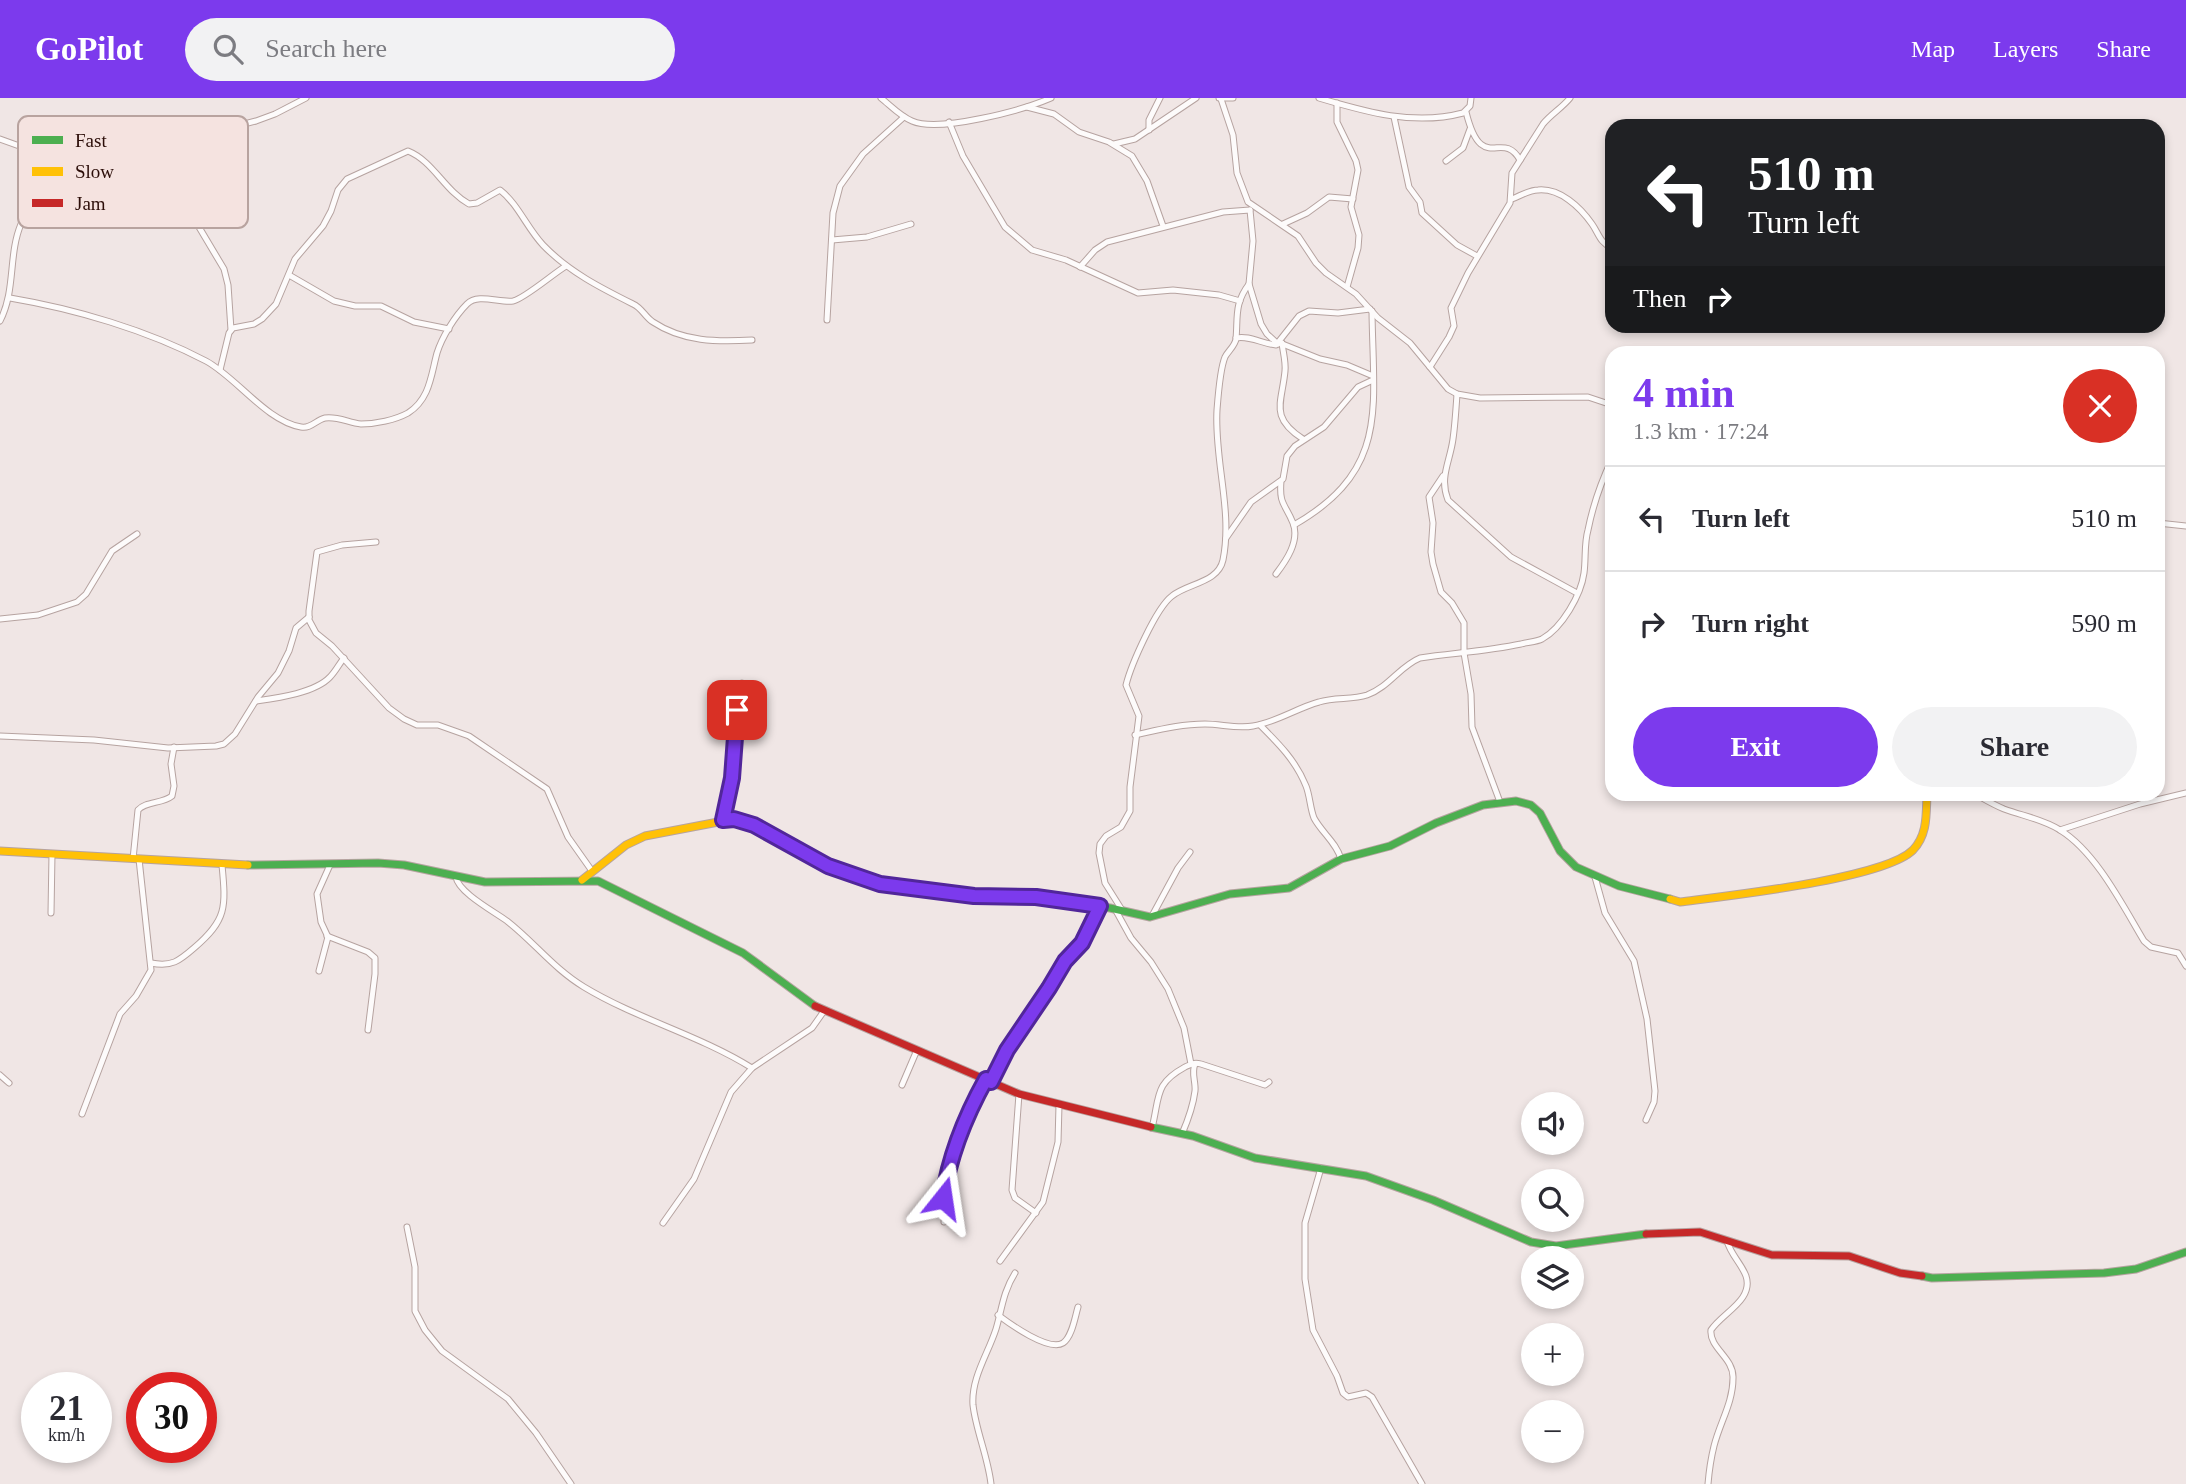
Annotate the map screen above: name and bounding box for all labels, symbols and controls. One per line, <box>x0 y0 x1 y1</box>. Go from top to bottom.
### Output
search box <box>185 18 675 81</box>
icon: search <box>209 30 247 68</box>
text: GoPilot <box>35 31 143 67</box>
text: Search here <box>265 34 387 63</box>
text: Map <box>1911 36 1955 62</box>
text: Layers <box>1993 36 2058 62</box>
text: Share <box>2096 36 2151 62</box>
legend <box>18 116 248 228</box>
text: Fast <box>75 130 107 151</box>
text: 510 m <box>1748 146 1875 201</box>
icon: left <box>1633 147 1724 238</box>
text: Slow <box>75 161 114 182</box>
text: Jam <box>75 193 106 214</box>
text: Turn left <box>1748 204 1860 240</box>
icon: right <box>1700 280 1738 318</box>
text: Then <box>1633 284 1686 313</box>
button: close <box>2063 369 2137 443</box>
text: 4 min <box>1633 370 1735 416</box>
text: 1.3 km · 17:24 <box>1633 419 1768 444</box>
icon: left <box>1633 500 1671 538</box>
text: Turn left <box>1692 504 1790 533</box>
text: 510 m <box>2071 504 2137 533</box>
icon: right <box>1633 605 1671 643</box>
text: Turn right <box>1692 609 1809 638</box>
text: 590 m <box>2071 609 2137 638</box>
pin <box>707 680 767 740</box>
icon: arrive <box>718 691 756 729</box>
button: Exit <box>1633 707 1878 787</box>
button: Share <box>1892 707 2137 787</box>
map controls <box>1521 1092 1584 1463</box>
button: sound <box>1521 1092 1584 1155</box>
position arrow <box>906 1161 980 1235</box>
button: search <box>1521 1169 1584 1232</box>
button: layers <box>1521 1246 1584 1309</box>
button: + <box>1521 1323 1584 1386</box>
speed limit sign: 30 <box>126 1372 217 1463</box>
text: 21 <box>49 1389 84 1428</box>
button: − <box>1521 1400 1584 1463</box>
text: km/h <box>48 1425 85 1445</box>

